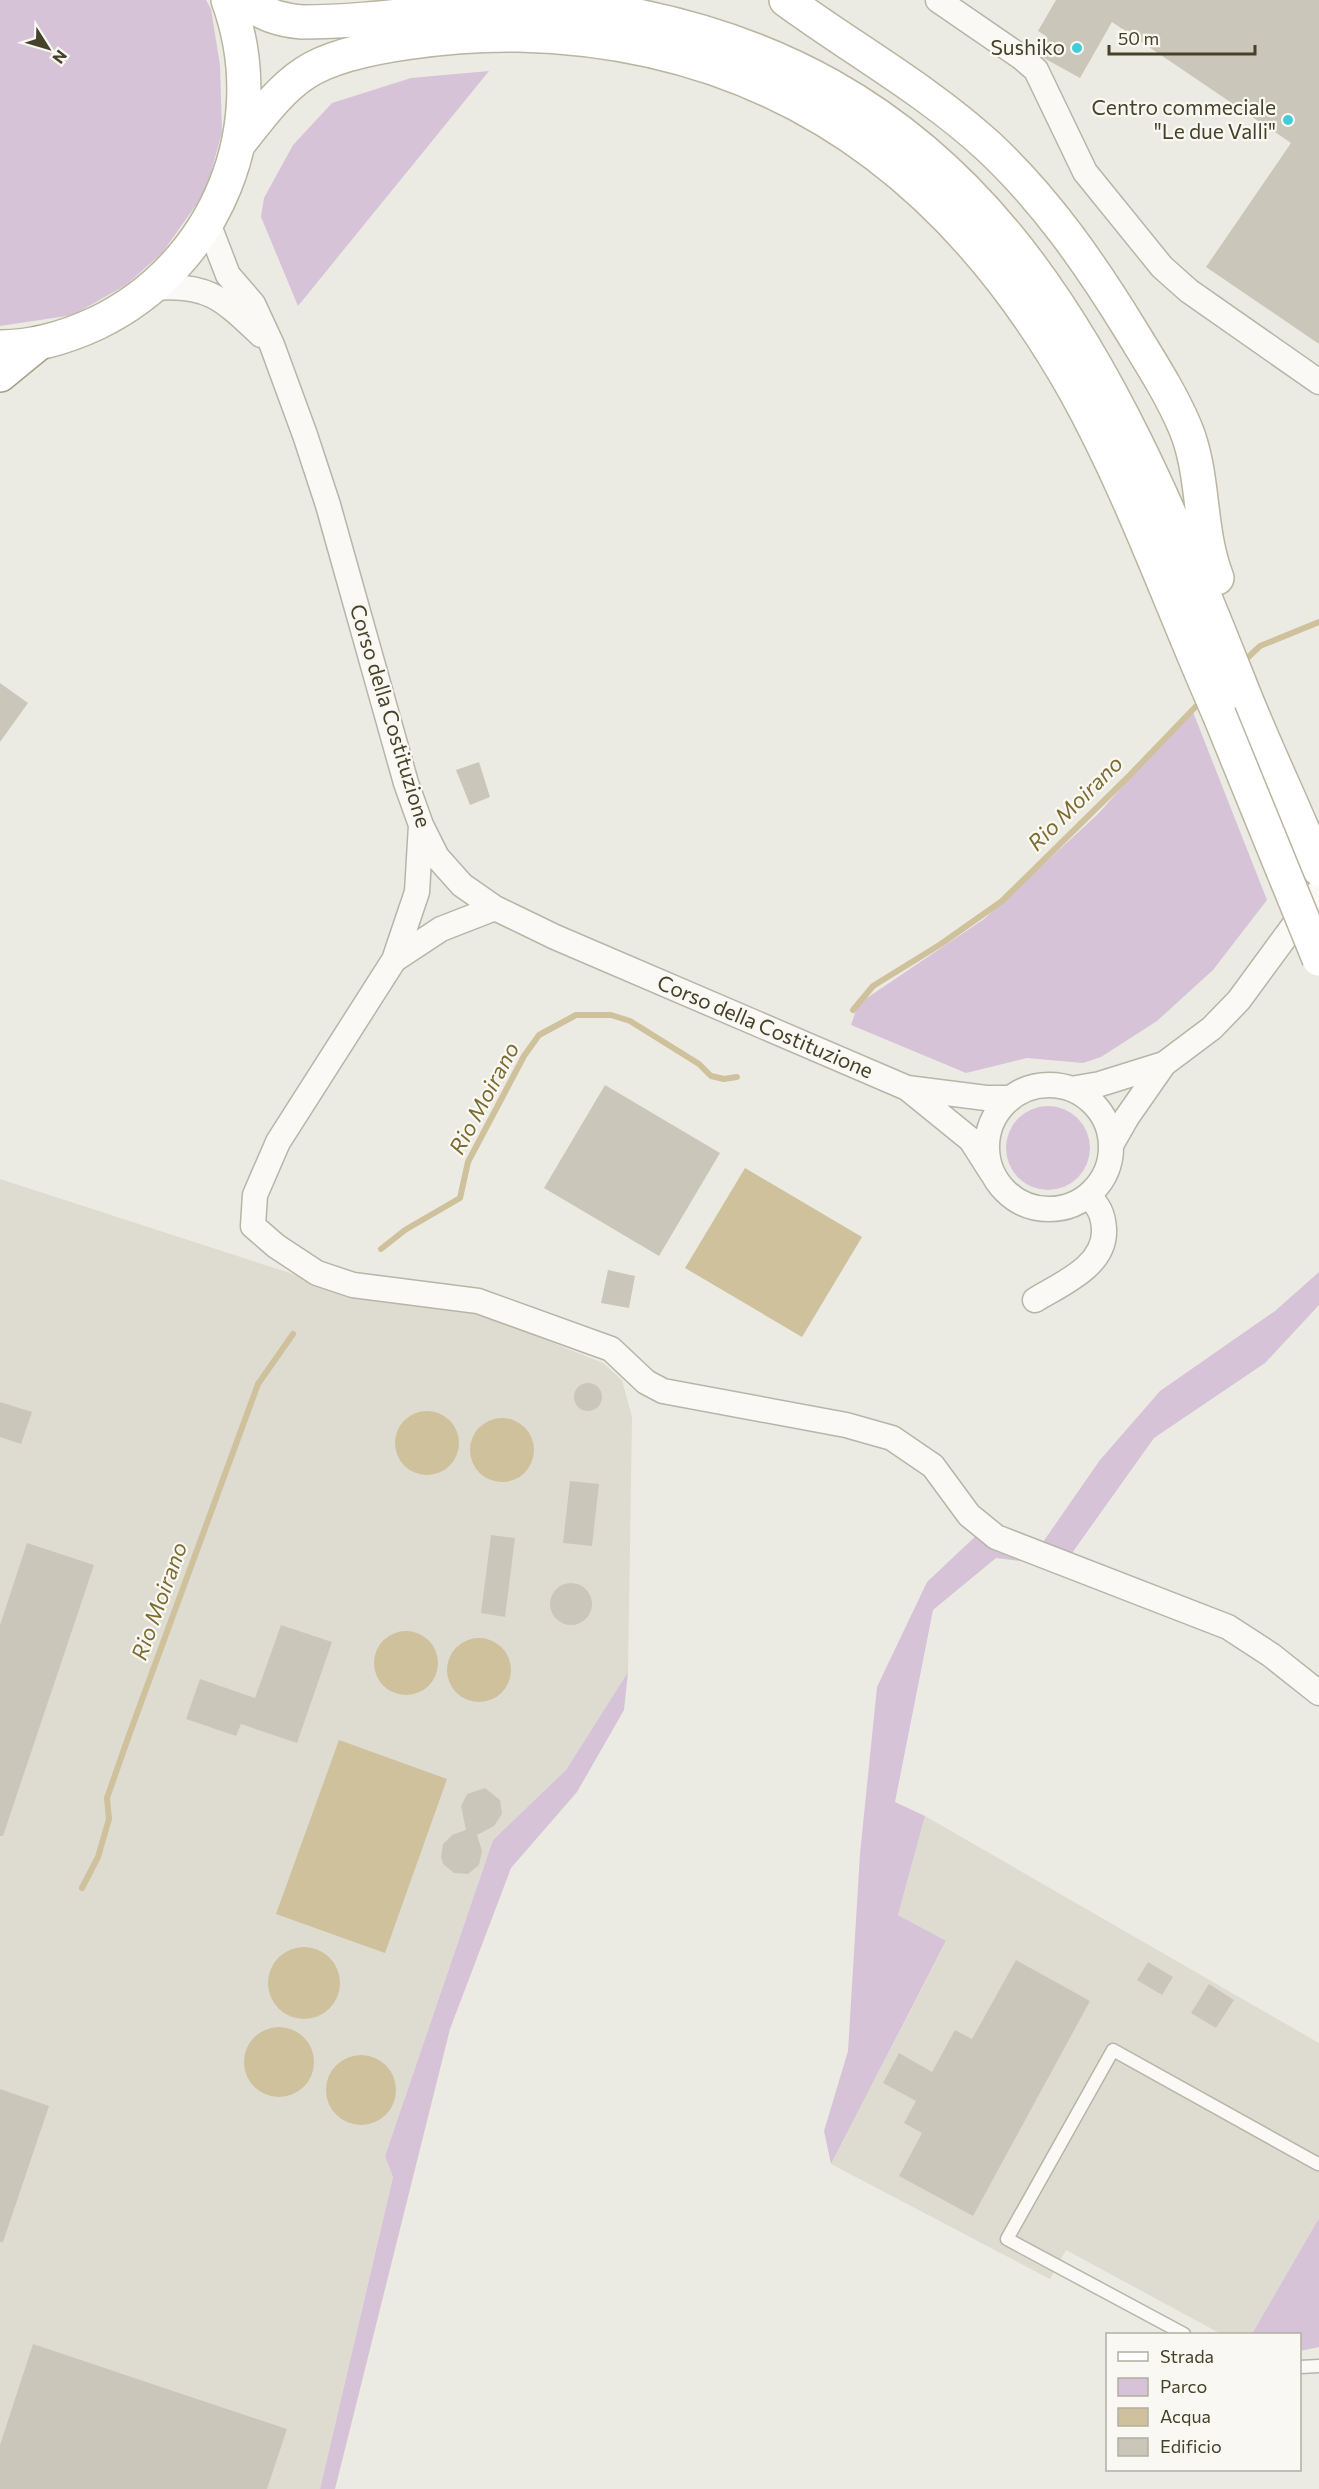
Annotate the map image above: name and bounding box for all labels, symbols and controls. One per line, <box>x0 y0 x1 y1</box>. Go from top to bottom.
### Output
north arrow <box>18 18 78 78</box>
scale bar <box>1109 18 1254 56</box>
text: 50 m <box>1118 27 1159 49</box>
place label: Sushiko <box>991 34 1065 59</box>
marker: Sushiko <box>1070 41 1084 55</box>
text: N <box>49 47 72 68</box>
place label: Centro commeciale "Le due Valli" <box>1091 94 1276 143</box>
marker: Centro commeciale "Le due Valli" <box>1281 113 1295 127</box>
street label: Corso della Costituzione <box>346 601 437 830</box>
water label: Rio Moirano <box>1021 749 1128 856</box>
street label: Corso della Costituzione <box>654 969 877 1082</box>
water label: Rio Moirano <box>443 1037 524 1159</box>
water label: Rio Moirano <box>125 1538 192 1663</box>
legend <box>1106 2333 1301 2471</box>
text: Strada <box>1160 2345 1214 2367</box>
text: Parco <box>1160 2375 1207 2397</box>
text: Acqua <box>1160 2405 1211 2427</box>
text: Edificio <box>1160 2435 1222 2457</box>

